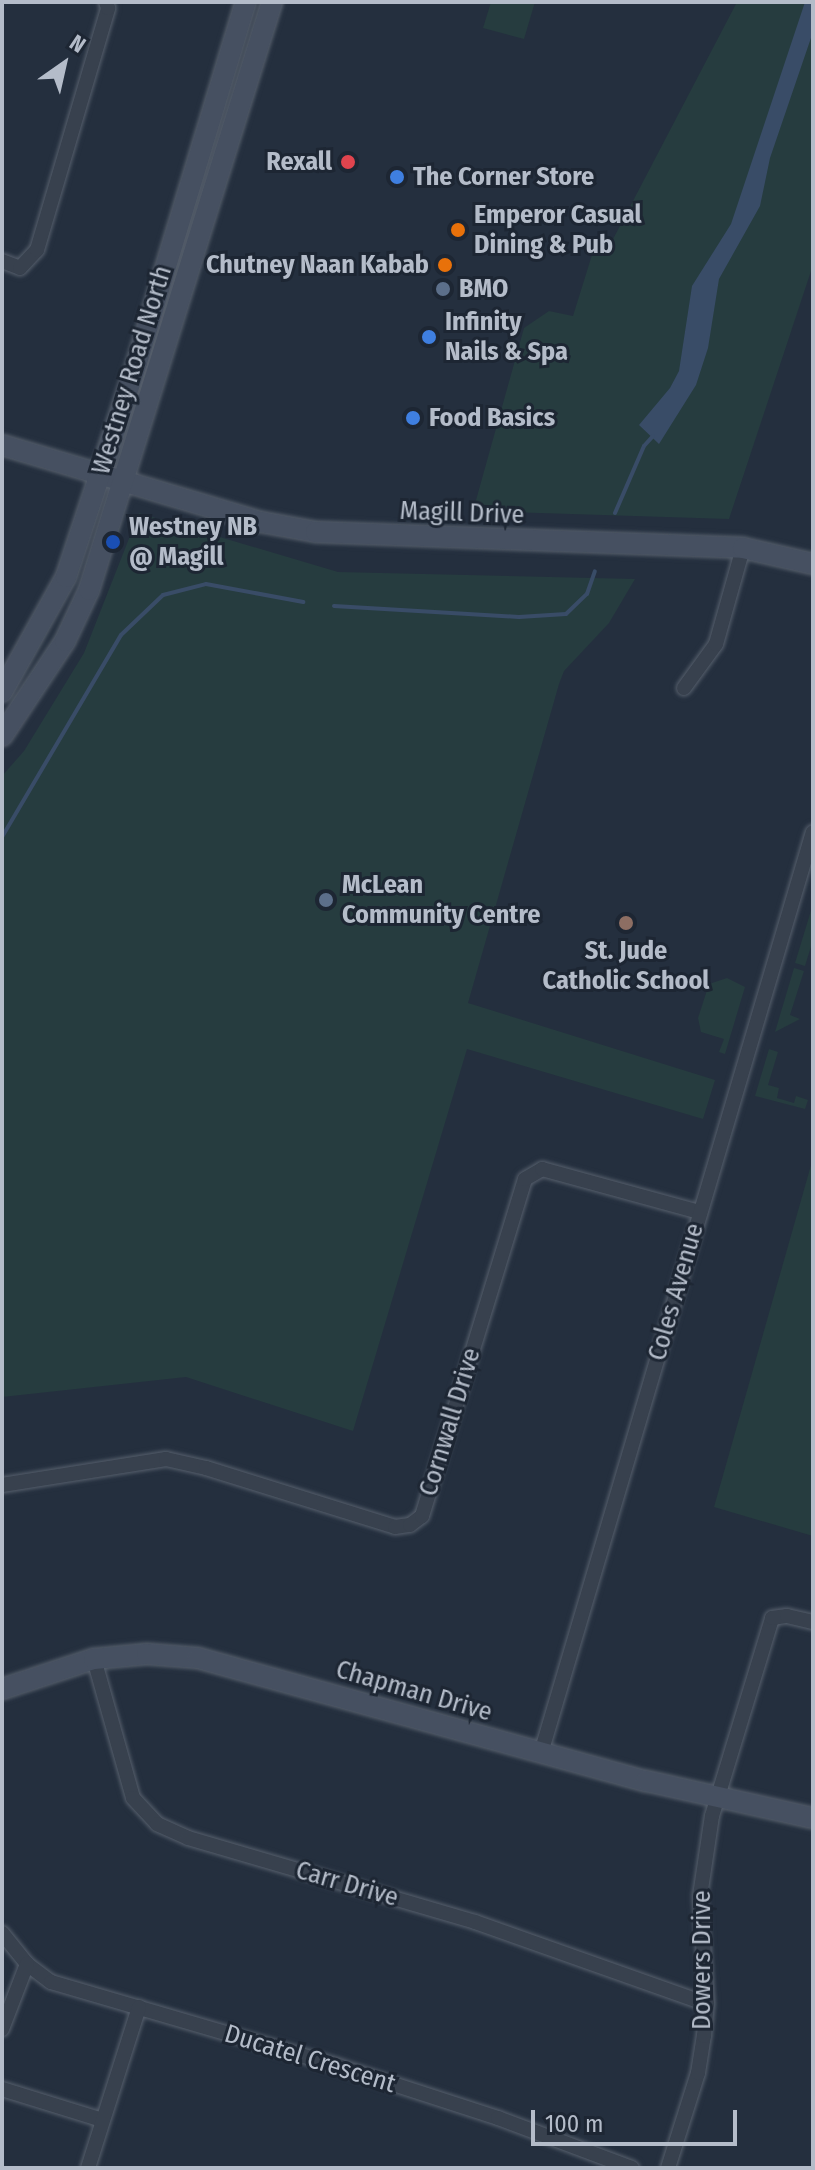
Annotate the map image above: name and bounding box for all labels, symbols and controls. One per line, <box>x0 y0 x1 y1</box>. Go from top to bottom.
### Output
north arrow <box>24 24 104 104</box>
text: N <box>65 29 91 59</box>
place label: Rexall <box>266 146 332 178</box>
marker: Rexall <box>339 153 357 171</box>
place label: The Corner Store <box>413 161 594 193</box>
marker: The Corner Store <box>388 168 406 186</box>
place label: Emperor Casual Dining & Pub <box>474 199 642 260</box>
marker: Emperor Casual Dining & Pub <box>449 221 467 239</box>
place label: Chutney Naan Kabab <box>206 249 429 281</box>
marker: Chutney Naan Kabab <box>436 256 454 274</box>
street label: Westney Road North <box>85 262 179 478</box>
place label: BMO <box>459 273 508 305</box>
marker: BMO <box>434 280 452 298</box>
place label: Infinity Nails & Spa <box>445 306 568 368</box>
marker: Infinity Nails & Spa <box>420 328 438 346</box>
place label: Food Basics <box>429 402 555 434</box>
marker: Food Basics <box>404 409 422 427</box>
street label: Magill Drive <box>399 495 525 531</box>
place label: Westney NB @ Magill <box>129 511 257 572</box>
marker: Westney NB @ Magill <box>104 533 122 551</box>
place label: McLean Community Centre <box>342 869 540 930</box>
marker: McLean Community Centre <box>317 891 335 909</box>
marker: St. Jude Catholic School <box>617 914 635 932</box>
place label: St. Jude Catholic School <box>543 935 709 996</box>
street label: Coles Avenue <box>642 1220 710 1364</box>
street label: Cornwall Drive <box>413 1344 487 1500</box>
street label: Chapman Drive <box>332 1654 496 1728</box>
street label: Carr Drive <box>292 1855 402 1913</box>
street label: Dowers Drive <box>686 1890 718 2030</box>
street label: Ducatel Crescent <box>221 2018 399 2100</box>
scale bar <box>535 2094 741 2144</box>
text: 100 m <box>545 2110 603 2138</box>

